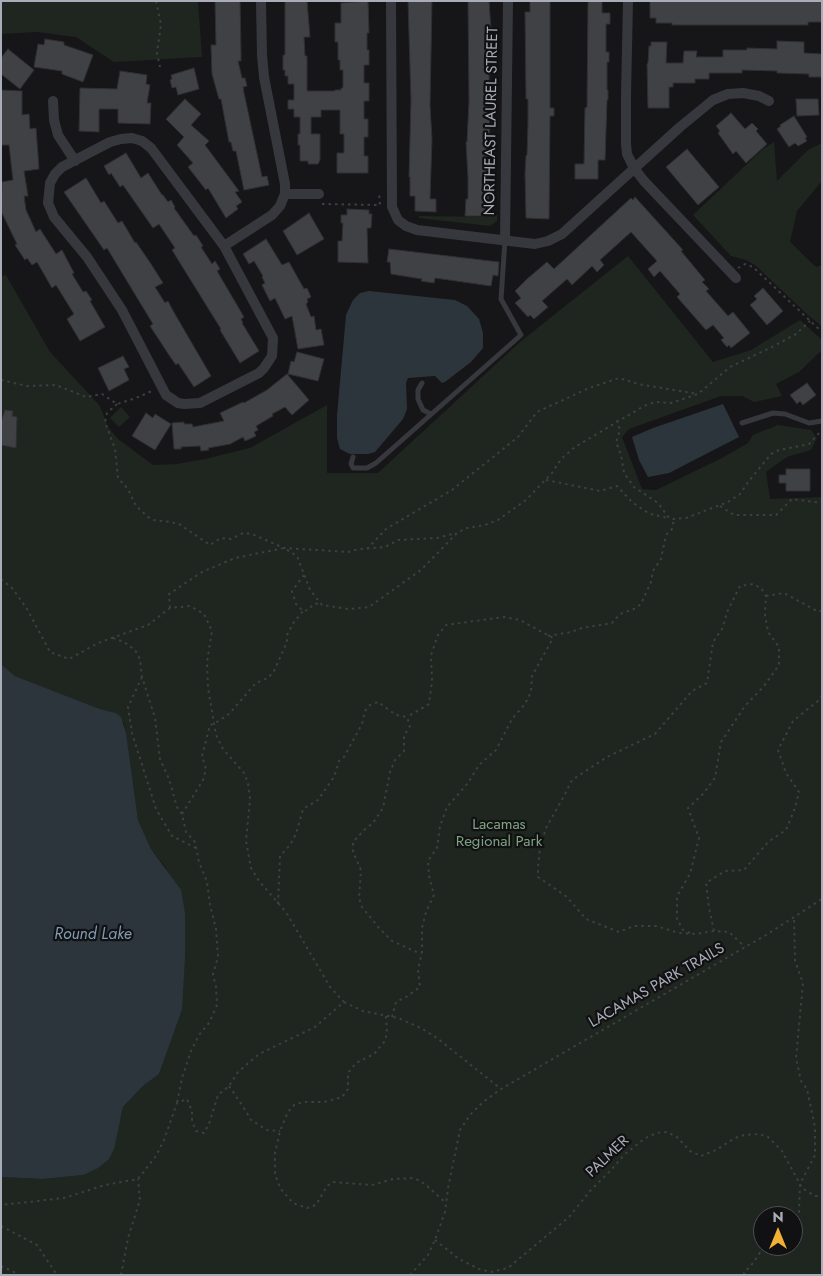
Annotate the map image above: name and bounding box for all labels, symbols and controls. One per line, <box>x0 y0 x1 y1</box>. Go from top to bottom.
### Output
street label: NORTHEAST LAUREL STREET <box>481 26 503 216</box>
park label: Lacamas Regional Park <box>456 816 542 851</box>
water label: Round Lake <box>54 925 132 945</box>
street label: LACAMAS PARK TRAILS <box>586 940 728 1032</box>
street label: PALMER <box>583 1132 633 1182</box>
north arrow <box>753 1206 803 1256</box>
text: N <box>772 1207 784 1227</box>

